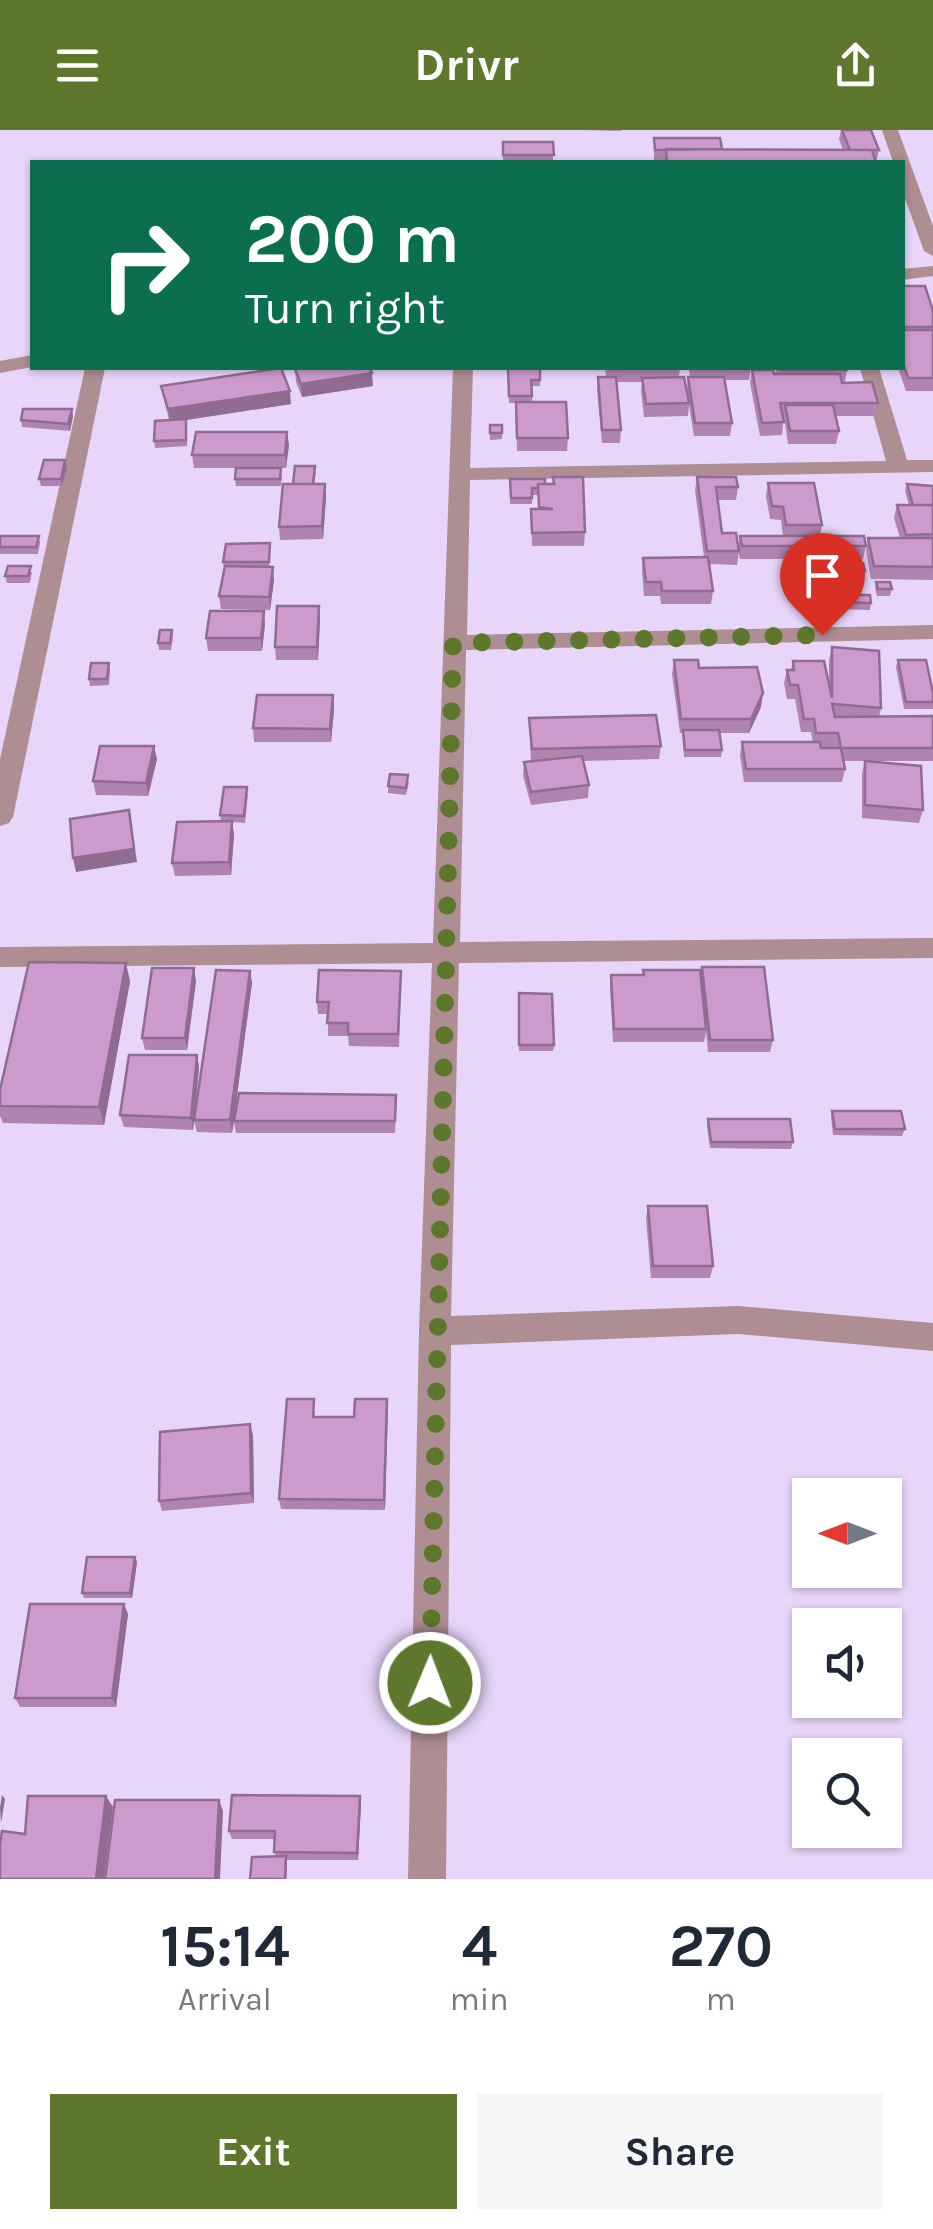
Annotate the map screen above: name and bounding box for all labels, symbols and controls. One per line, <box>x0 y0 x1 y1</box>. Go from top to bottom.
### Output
icon: menu <box>50 38 105 93</box>
icon: share <box>828 38 883 93</box>
text: Drivr <box>414 39 519 91</box>
text: 200 m <box>245 198 460 280</box>
icon: right <box>80 200 210 330</box>
text: Turn right <box>245 282 445 334</box>
pin <box>780 533 865 636</box>
icon: arrive <box>795 548 850 603</box>
north arrow <box>792 1478 902 1588</box>
map controls <box>792 1478 902 1848</box>
button: sound <box>792 1608 902 1718</box>
position arrow <box>378 1631 482 1735</box>
button: search <box>792 1738 902 1848</box>
text: 15:14 <box>160 1911 290 1981</box>
text: 4 <box>461 1911 497 1981</box>
text: 270 <box>669 1911 773 1981</box>
text: Arrival <box>178 1981 272 2018</box>
text: min <box>450 1981 509 2018</box>
text: m <box>706 1981 736 2018</box>
button: Exit <box>50 2094 457 2209</box>
button: Share <box>477 2094 883 2209</box>

